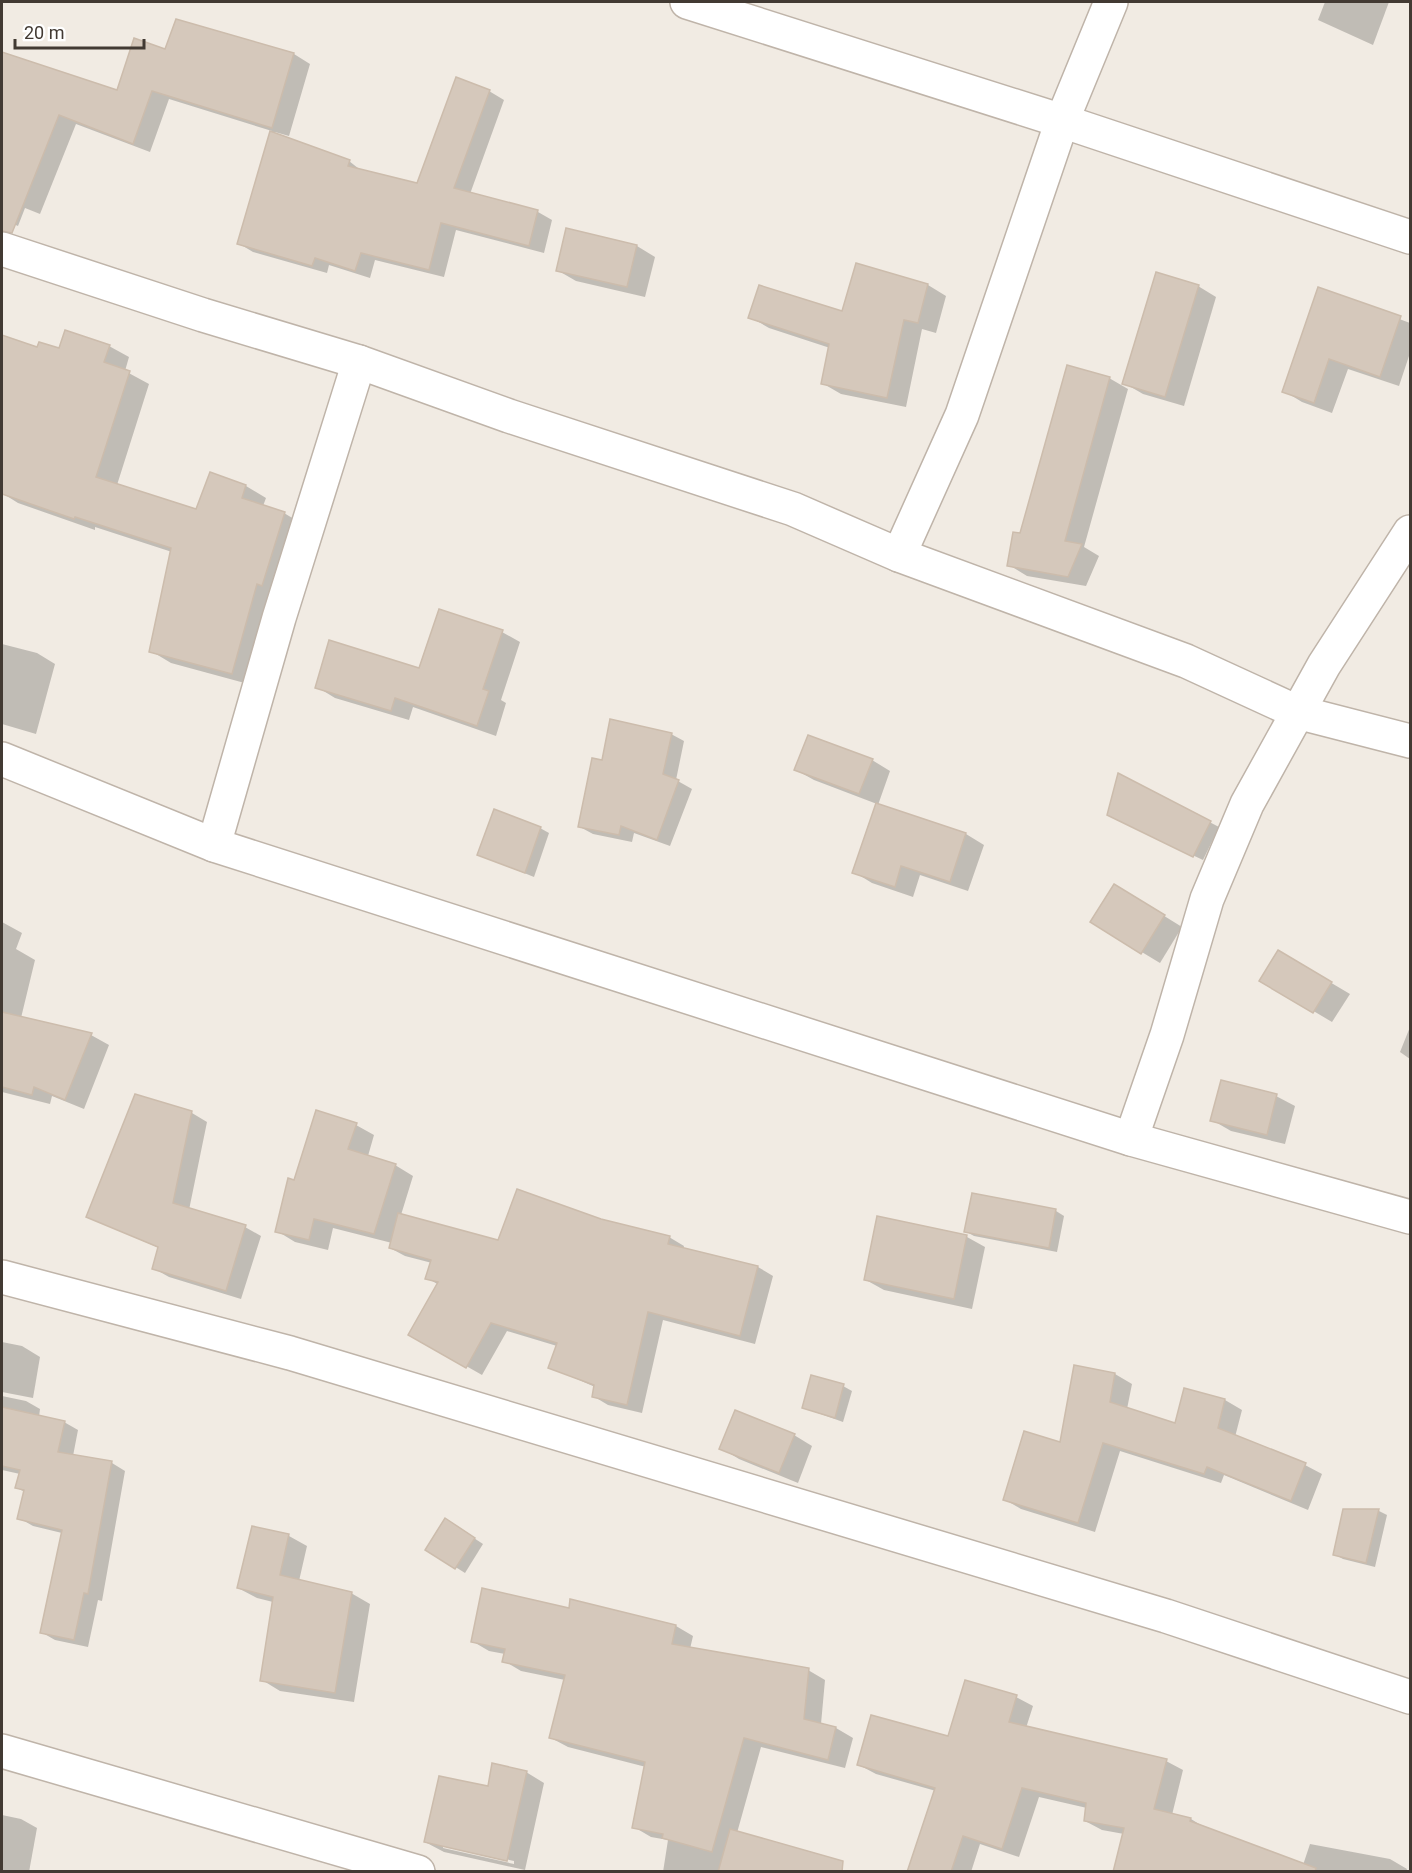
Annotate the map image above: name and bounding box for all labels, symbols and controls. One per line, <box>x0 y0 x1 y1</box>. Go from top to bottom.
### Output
scale bar <box>15 12 144 50</box>
text: 20 m <box>24 22 64 43</box>

